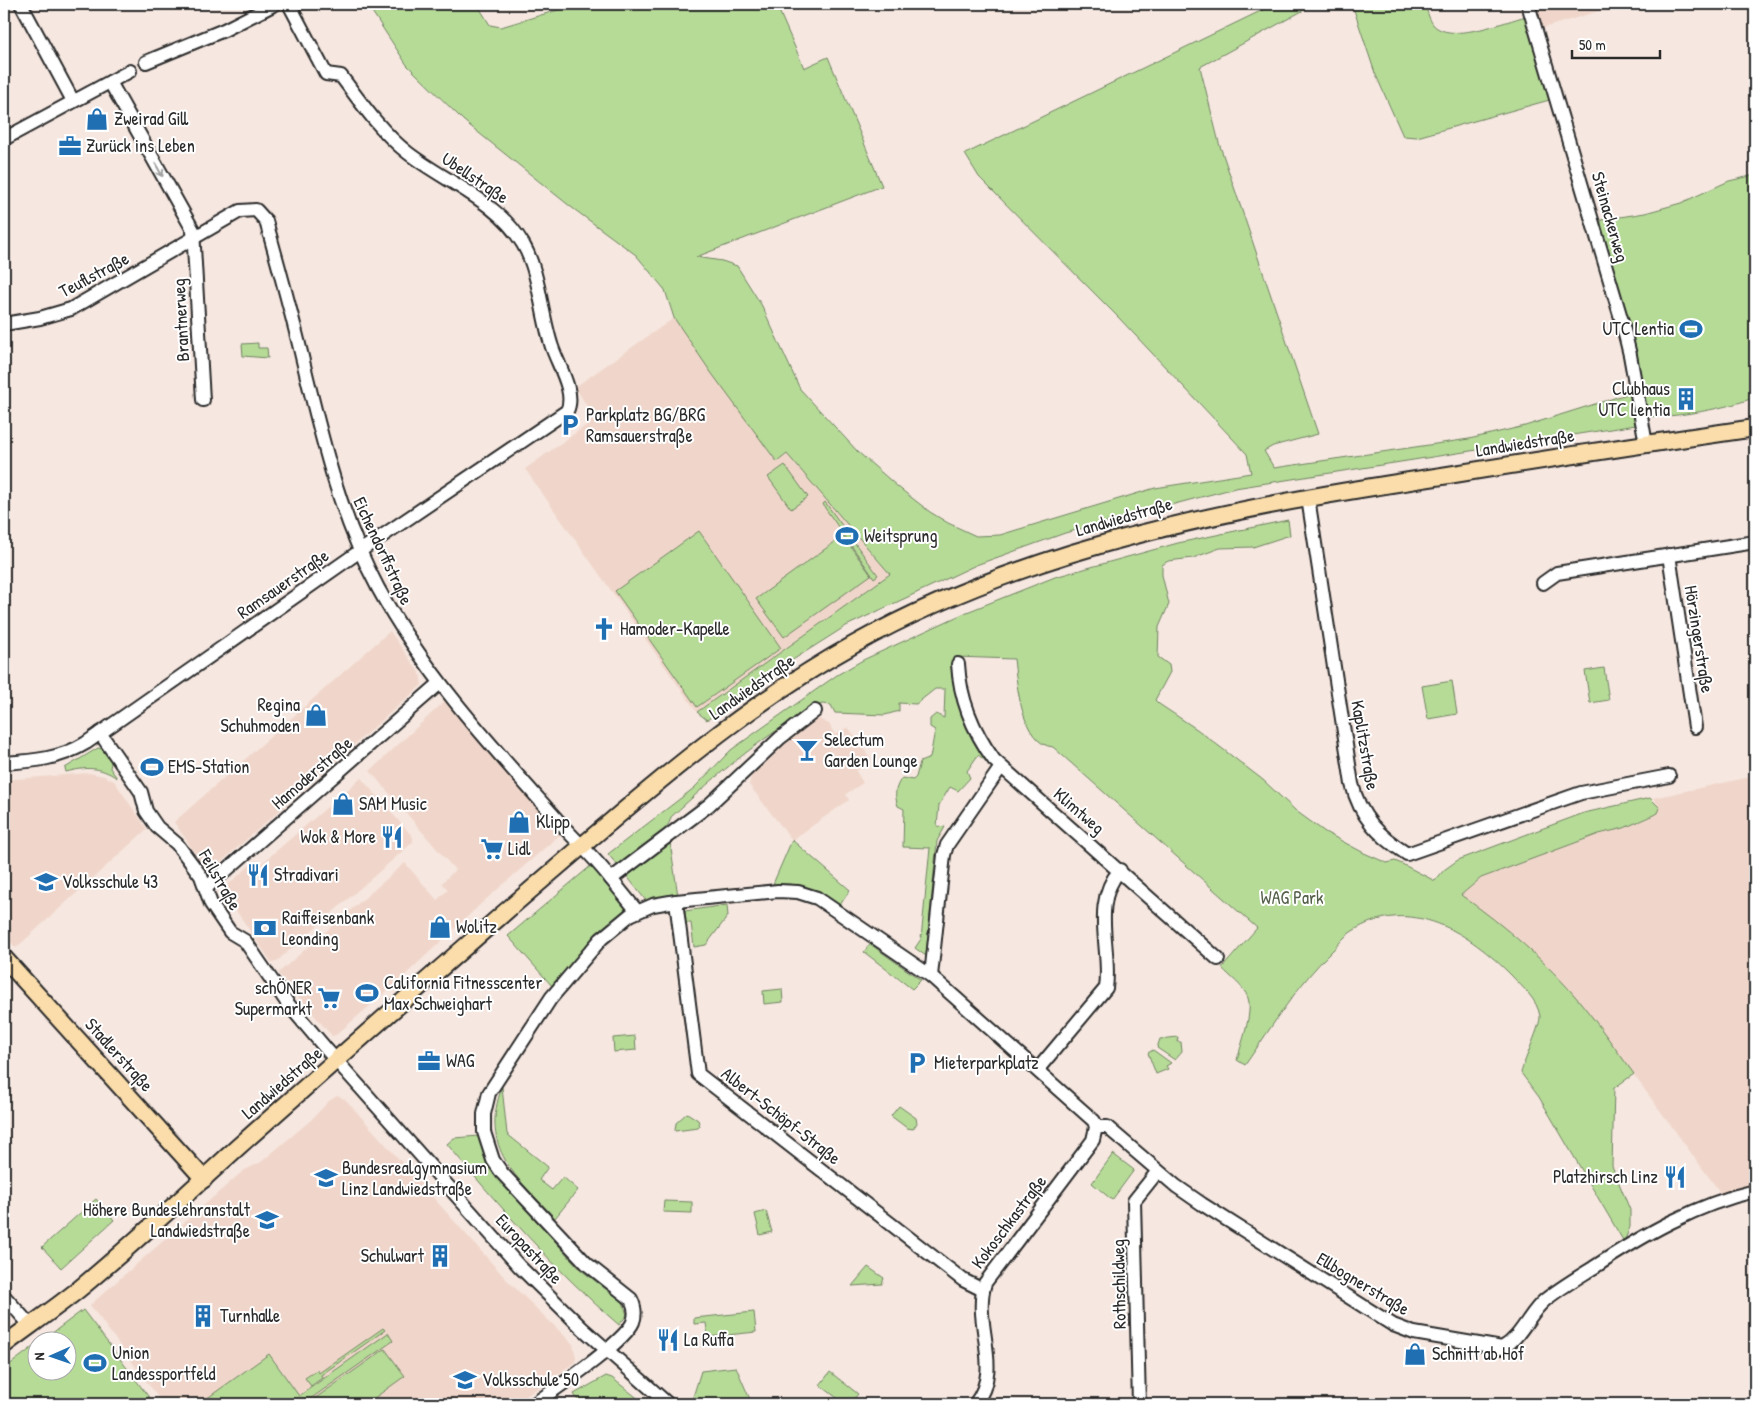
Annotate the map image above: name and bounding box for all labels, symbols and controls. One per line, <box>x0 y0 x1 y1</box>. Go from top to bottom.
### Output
scale bar <box>1572 28 1659 60</box>
text: 50 m <box>1579 34 1606 55</box>
shop icon: Zweirad Gill <box>84 106 110 132</box>
place label: Zweirad Gill <box>114 106 188 131</box>
office icon: Zurück ins Leben <box>57 133 83 159</box>
place label: Zurück ins Leben <box>86 133 195 158</box>
street label: Ubellstraße <box>437 146 514 209</box>
one-way arrow <box>155 162 165 177</box>
street label: Steinackerweg <box>1586 169 1635 265</box>
street label: Teuflstraße <box>54 246 133 303</box>
street label: Brantnerweg <box>166 278 195 362</box>
place label: UTC Lentia <box>1602 316 1674 341</box>
sports icon: UTC Lentia <box>1678 316 1704 342</box>
place label: Clubhaus UTC Lentia <box>1598 376 1670 422</box>
building icon: Clubhaus UTC Lentia <box>1673 386 1699 412</box>
place label: Parkplatz BG/BRG Ramsauerstraße <box>586 402 705 448</box>
parking icon: Parkplatz BG/BRG Ramsauerstraße <box>557 412 583 438</box>
street label: Landwiedstraße <box>1474 422 1576 463</box>
street label: Landwiedstraße <box>1073 491 1175 542</box>
street label: Eichendorffstraße <box>348 493 419 609</box>
sports icon: Weitsprung <box>834 523 860 549</box>
place label: Weitsprung <box>864 523 937 548</box>
street label: Ramsauerstraße <box>232 543 334 624</box>
street label: Hörzingerstraße <box>1679 583 1720 694</box>
church icon: Hamoder-Kapelle <box>591 616 617 642</box>
place label: Hamoder-Kapelle <box>620 616 730 641</box>
street label: Landwiedstraße <box>704 648 800 725</box>
place label: Regina Schuhmoden <box>221 692 300 738</box>
street label: Kaplitzstraße <box>1345 698 1386 792</box>
shop icon: Regina Schuhmoden <box>303 702 329 728</box>
place label: Selectum Garden Lounge <box>824 727 918 773</box>
street label: Hamoderstraße <box>266 730 358 815</box>
bar icon: Selectum Garden Lounge <box>794 737 820 763</box>
sports icon: EMS-Station <box>139 754 165 780</box>
place label: EMS-Station <box>168 754 249 779</box>
street label: Klimtweg <box>1048 781 1110 840</box>
shop icon: SAM Music <box>330 791 356 817</box>
place label: SAM Music <box>359 791 427 816</box>
shop icon: Klipp <box>506 809 532 835</box>
place label: Klipp <box>536 809 570 834</box>
place label: Wok & More <box>300 824 376 849</box>
restaurant icon: Wok & More <box>379 824 405 850</box>
supermarket icon: Lidl <box>479 836 505 862</box>
place label: Lidl <box>508 836 531 861</box>
street label: Feilstraße <box>192 844 248 915</box>
restaurant icon: Stradivari <box>245 862 271 888</box>
place label: Stradivari <box>274 862 339 887</box>
school or university icon: Volksschule 43 <box>33 869 59 895</box>
place label: Volksschule 43 <box>62 869 158 894</box>
park label: WAG Park <box>1261 885 1324 910</box>
place label: Raiffeisenbank Leonding <box>282 905 375 951</box>
shop icon: Wolitz <box>427 914 453 940</box>
place label: Wolitz <box>456 914 497 939</box>
bank icon: Raiffeisenbank Leonding <box>252 915 278 941</box>
place label: California Fitnesscenter Max Schweighart <box>384 970 543 1016</box>
place label: schÖNER Supermarkt <box>235 975 313 1021</box>
sports icon: California Fitnesscenter Max Schweighart <box>354 980 380 1006</box>
supermarket icon: schÖNER Supermarkt <box>316 985 342 1011</box>
street label: Stadlerstraße <box>80 1012 159 1097</box>
street label: Landwiedstraße <box>236 1041 327 1125</box>
office icon: WAG <box>416 1048 442 1074</box>
place label: WAG <box>446 1048 475 1073</box>
parking icon: Mieterparkplatz <box>904 1050 930 1076</box>
place label: Mieterparkplatz <box>934 1050 1039 1075</box>
street label: Albert-Schöpf-Straße <box>716 1061 846 1170</box>
place label: Bundesrealgymnasium Linz Landwiedstraße <box>342 1155 487 1201</box>
place label: Platzhirsch Linz <box>1553 1164 1658 1189</box>
restaurant icon: Platzhirsch Linz <box>1662 1164 1688 1190</box>
school or university icon: Bundesrealgymnasium Linz Landwiedstraße <box>313 1165 339 1191</box>
street label: Kokoschkastraße <box>965 1170 1052 1274</box>
place label: Höhere Bundeslehranstalt Landwiedstraße <box>83 1197 251 1243</box>
school or university icon: Höhere Bundeslehranstalt Landwiedstraße <box>254 1207 280 1233</box>
street label: Europastraße <box>490 1208 568 1289</box>
street label: Rothschildweg <box>1105 1239 1132 1329</box>
place label: Schulwart <box>361 1243 425 1268</box>
building icon: Schulwart <box>427 1243 453 1269</box>
street label: Ellbognerstraße <box>1312 1246 1414 1321</box>
building icon: Turnhalle <box>190 1303 216 1329</box>
place label: Turnhalle <box>220 1303 280 1328</box>
restaurant icon: La Ruffa <box>655 1327 681 1353</box>
place label: La Ruffa <box>684 1327 734 1352</box>
north arrow <box>28 1330 78 1380</box>
place label: Union Landessportfeld <box>112 1340 215 1386</box>
shop icon: Schnitt ab Hof <box>1402 1341 1428 1367</box>
place label: Schnitt ab Hof <box>1432 1341 1525 1366</box>
sports icon: Union Landessportfeld <box>82 1350 108 1376</box>
text: N <box>29 1352 48 1361</box>
school or university icon: Volksschule 50 <box>452 1367 478 1393</box>
place label: Volksschule 50 <box>482 1367 579 1392</box>

